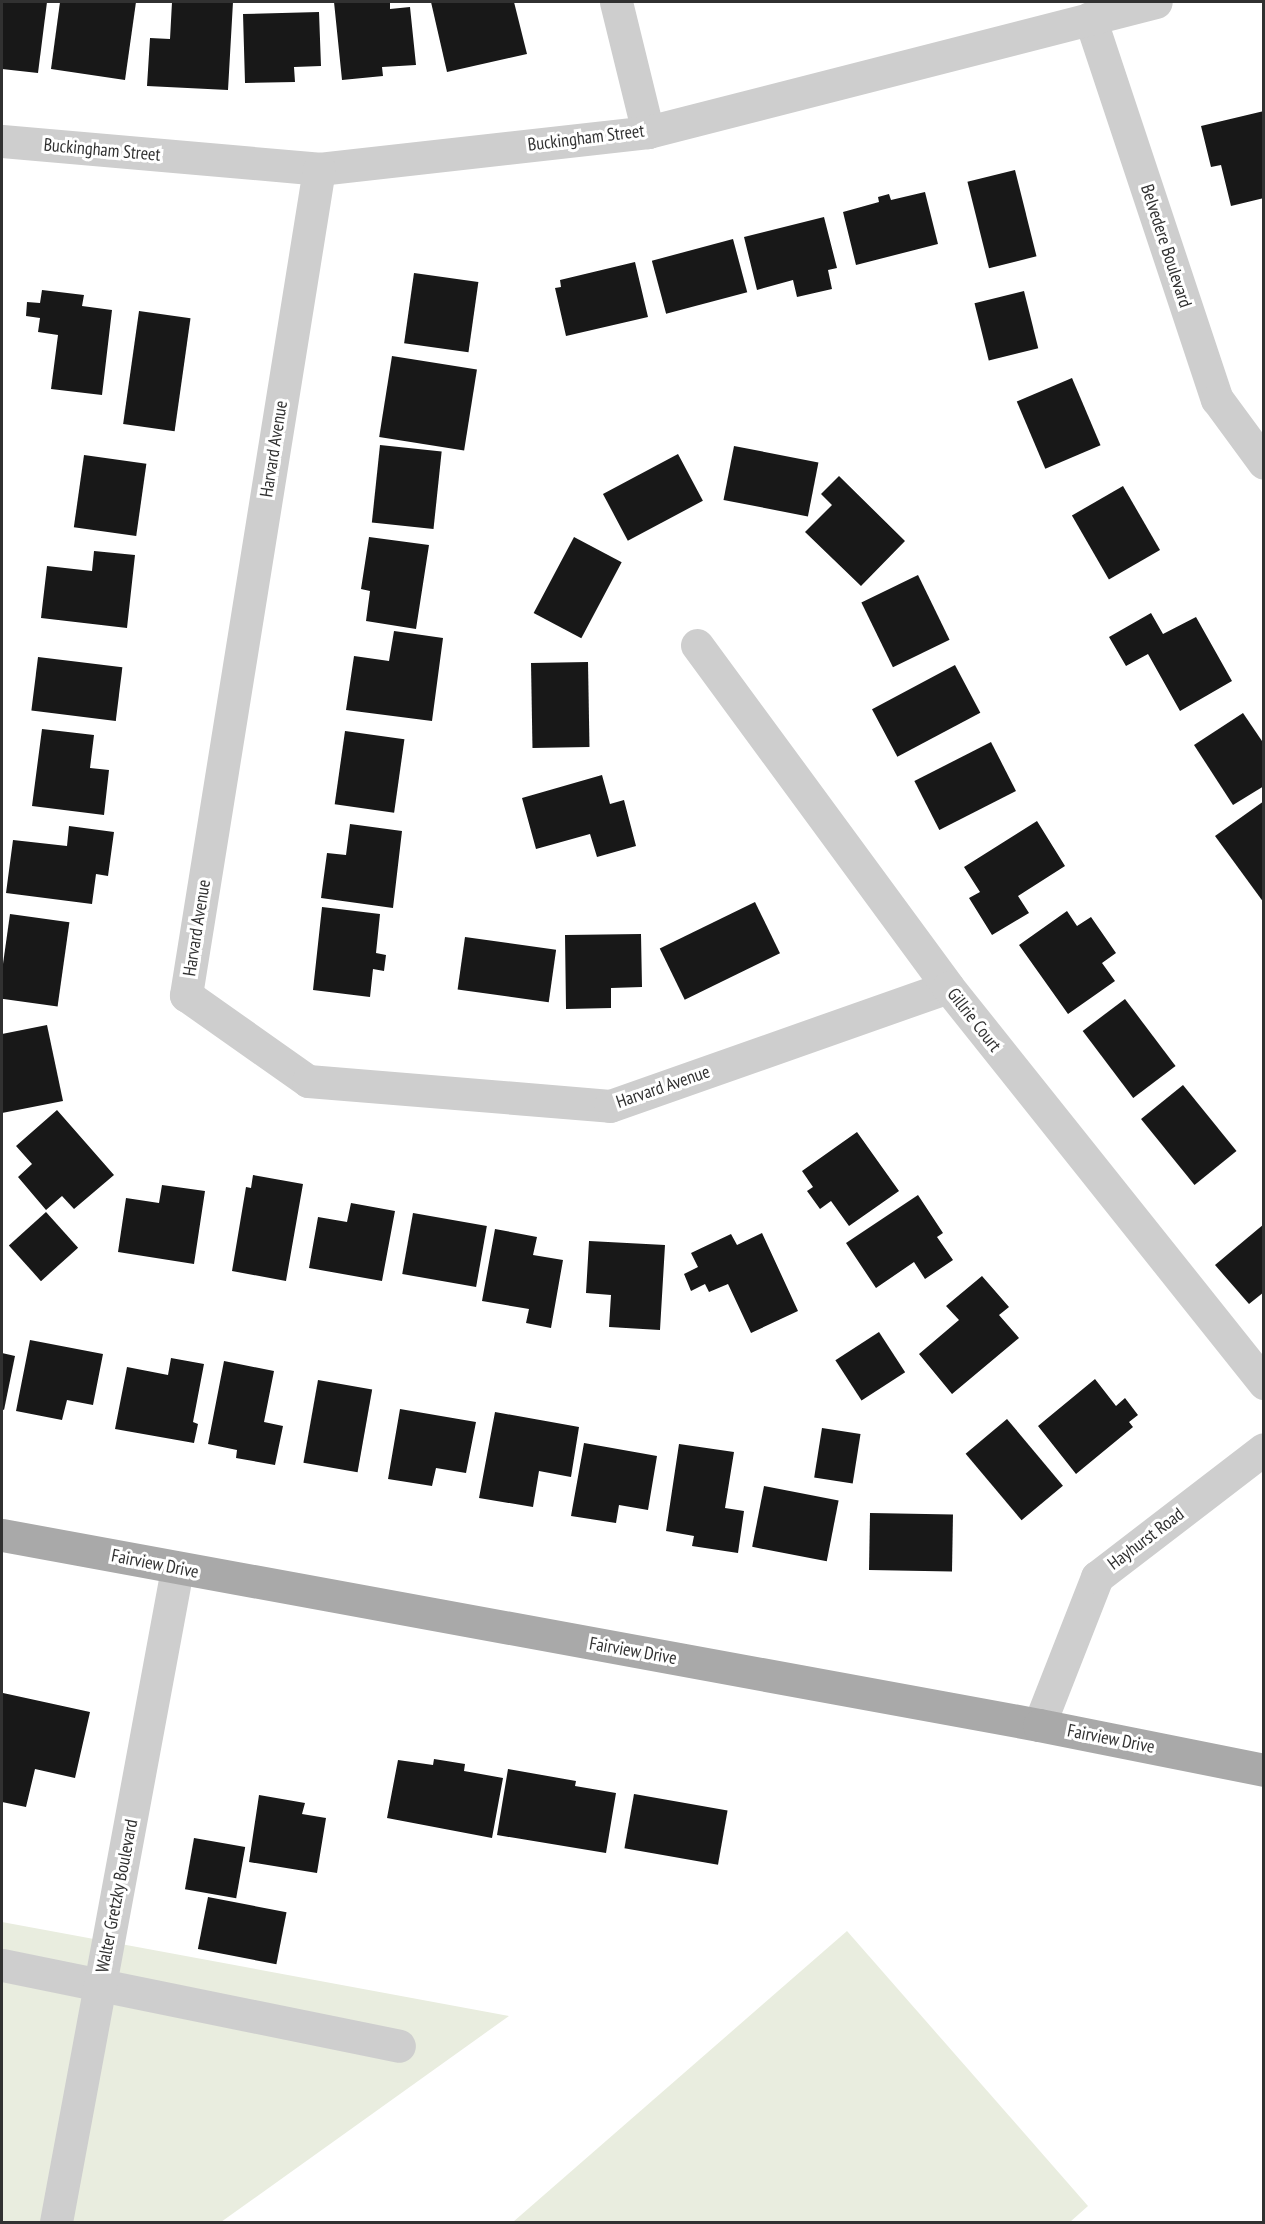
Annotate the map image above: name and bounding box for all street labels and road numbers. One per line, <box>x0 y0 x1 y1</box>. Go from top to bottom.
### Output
street label: Buckingham Street <box>527 120 645 156</box>
street label: Buckingham Street <box>43 134 161 166</box>
street label: Belvedere Boulevard <box>1136 182 1196 310</box>
street label: Harvard Avenue <box>256 399 292 499</box>
street label: Harvard Avenue <box>179 878 215 978</box>
street label: Gillrie Court <box>942 984 1006 1056</box>
street label: Harvard Avenue <box>613 1061 713 1113</box>
street label: Hayhurst Road <box>1104 1503 1188 1575</box>
street label: Fairview Drive <box>109 1545 201 1583</box>
street label: Fairview Drive <box>587 1633 679 1669</box>
street label: Fairview Drive <box>1065 1720 1157 1758</box>
street label: Walter Gretzky Boulevard <box>91 1817 143 1975</box>

